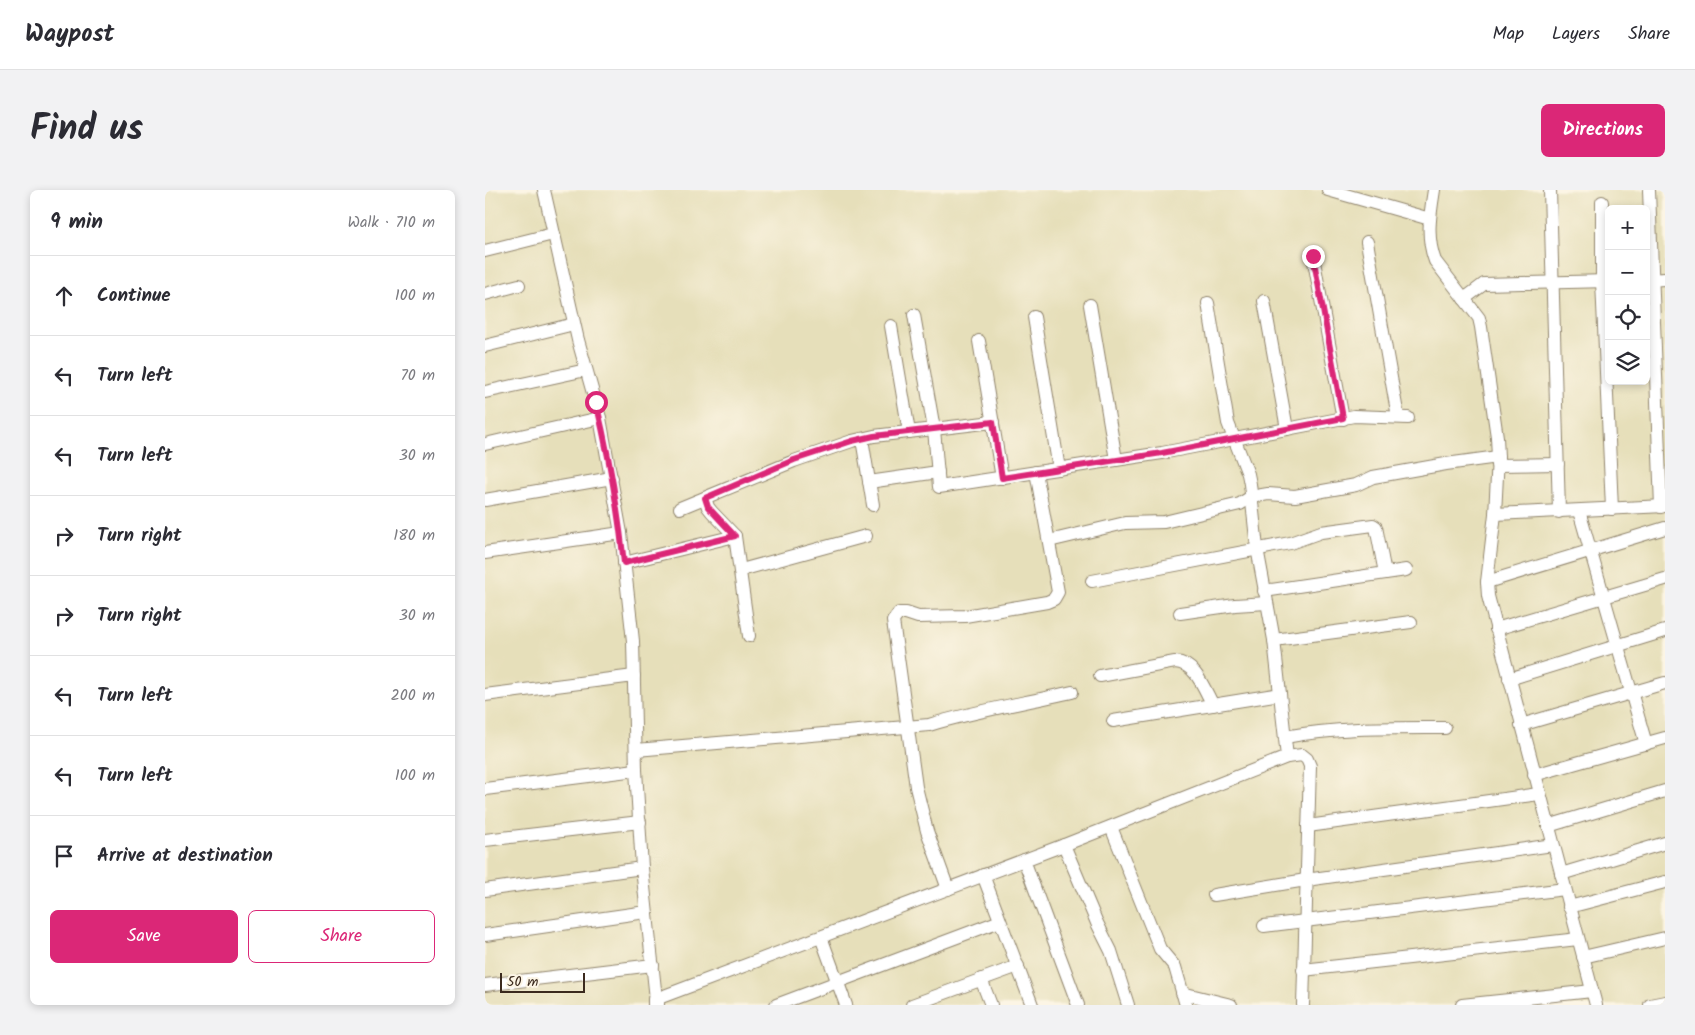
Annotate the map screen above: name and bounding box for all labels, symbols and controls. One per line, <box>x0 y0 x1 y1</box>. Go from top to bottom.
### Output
text: Waypost <box>25 15 114 54</box>
text: Map <box>1493 20 1524 49</box>
text: Layers <box>1552 20 1600 49</box>
text: Share <box>1628 20 1670 49</box>
text: Find us <box>30 102 143 158</box>
button: Directions <box>1541 104 1665 157</box>
map controls <box>1605 205 1650 385</box>
button: + <box>1605 205 1650 250</box>
text: 9 min <box>50 206 103 239</box>
text: Walk · 710 m <box>347 210 435 235</box>
route end <box>1302 245 1325 268</box>
button: − <box>1605 250 1650 295</box>
text: Continue <box>97 281 170 311</box>
icon: ahead <box>50 282 78 310</box>
text: 100 m <box>395 283 435 308</box>
button: locate <box>1605 295 1650 340</box>
button: layers <box>1605 340 1650 385</box>
text: Turn left <box>97 361 172 391</box>
icon: left <box>50 362 78 390</box>
text: 70 m <box>400 363 435 388</box>
route start <box>585 391 608 414</box>
text: Turn left <box>97 441 172 471</box>
icon: left <box>50 442 78 470</box>
text: 30 m <box>399 443 435 468</box>
text: Turn right <box>97 521 182 551</box>
icon: right <box>50 522 78 550</box>
text: 180 m <box>393 523 435 548</box>
text: Turn right <box>97 601 182 631</box>
icon: right <box>50 602 78 630</box>
text: 30 m <box>399 603 435 628</box>
text: Turn left <box>97 681 172 711</box>
icon: left <box>50 682 78 710</box>
text: 200 m <box>391 683 435 708</box>
text: Turn left <box>97 761 172 791</box>
icon: left <box>50 762 78 790</box>
text: 100 m <box>395 763 435 788</box>
text: Arrive at destination <box>97 841 273 871</box>
icon: arrive <box>50 842 78 870</box>
button: Save <box>50 910 238 963</box>
button: Share <box>248 910 435 963</box>
scale bar <box>500 970 585 993</box>
text: 50 m <box>507 971 538 993</box>

